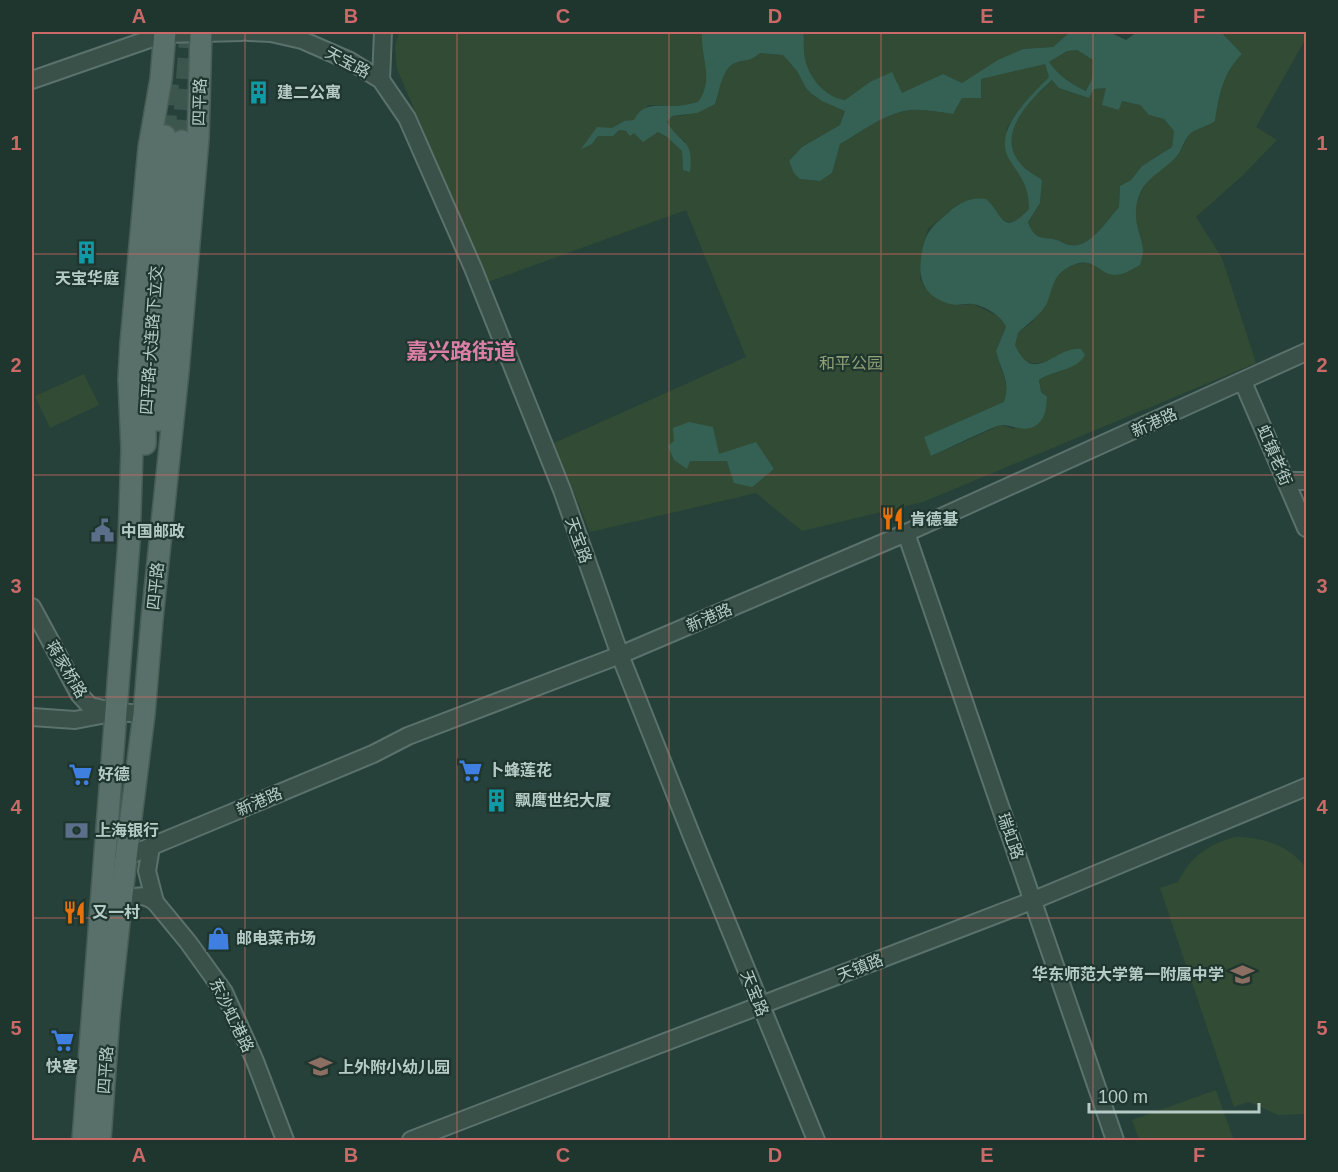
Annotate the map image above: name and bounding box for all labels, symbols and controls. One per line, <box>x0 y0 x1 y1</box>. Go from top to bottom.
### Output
text: A <box>132 5 146 27</box>
text: B <box>344 5 358 27</box>
text: C <box>556 5 570 27</box>
text: D <box>768 5 782 27</box>
text: E <box>980 5 994 27</box>
text: F <box>1193 5 1205 27</box>
street label: 天宝路 <box>323 44 373 81</box>
street label: 四平路 <box>190 78 209 126</box>
building icon: 建二公寓 <box>246 79 272 105</box>
place label: 建二公寓 <box>277 84 341 101</box>
text: 1 <box>10 132 22 154</box>
text: 1 <box>1316 132 1328 154</box>
building icon: 天宝华庭 <box>74 240 100 266</box>
street label: 四平路-大连路下立交 <box>138 265 165 415</box>
place label: 天宝华庭 <box>55 269 119 287</box>
district label: 嘉兴路街道 <box>406 339 516 364</box>
text: 2 <box>10 354 22 376</box>
text: 2 <box>1316 354 1328 376</box>
park label: 和平公园 <box>819 355 883 372</box>
street label: 新港路 <box>1129 405 1180 440</box>
street label: 虹镇老街 <box>1254 422 1295 488</box>
restaurant icon: 肯德基 <box>879 506 905 532</box>
place label: 肯德基 <box>910 510 959 528</box>
street label: 天宝路 <box>562 515 595 566</box>
public building icon: 中国邮政 <box>90 518 116 544</box>
place label: 中国邮政 <box>121 523 185 540</box>
street label: 四平路 <box>145 561 166 611</box>
text: 3 <box>10 575 22 597</box>
text: 3 <box>1316 575 1328 597</box>
street label: 新港路 <box>684 600 735 635</box>
street label: 蒋家桥路 <box>43 637 90 701</box>
supermarket icon: 卜蜂莲花 <box>457 757 483 783</box>
supermarket icon: 好德 <box>67 761 93 787</box>
place label: 卜蜂莲花 <box>488 761 552 779</box>
place label: 好德 <box>98 765 130 783</box>
street label: 新港路 <box>234 784 285 819</box>
building icon: 飘鹰世纪大厦 <box>484 787 510 813</box>
place label: 飘鹰世纪大厦 <box>515 791 611 809</box>
text: 4 <box>10 796 22 818</box>
text: 4 <box>1316 796 1328 818</box>
street label: 瑞虹路 <box>995 811 1026 862</box>
bank icon: 上海银行 <box>64 817 90 843</box>
place label: 上海银行 <box>95 822 159 839</box>
restaurant icon: 又一村 <box>61 899 87 925</box>
place label: 又一村 <box>92 903 140 921</box>
shop icon: 邮电菜市场 <box>205 925 231 951</box>
place label: 邮电菜市场 <box>236 930 316 947</box>
street label: 天镇路 <box>835 951 886 984</box>
school or university icon: 华东师范大学第一附属中学 <box>1229 961 1255 987</box>
place label: 华东师范大学第一附属中学 <box>1032 965 1224 983</box>
street label: 天宝路 <box>738 968 771 1019</box>
street label: 东沙虹港路 <box>206 976 257 1055</box>
text: 5 <box>10 1017 22 1039</box>
text: 5 <box>1316 1017 1328 1039</box>
supermarket icon: 快客 <box>49 1028 75 1054</box>
street label: 四平路 <box>95 1045 116 1095</box>
school or university icon: 上外附小幼儿园 <box>307 1054 333 1080</box>
place label: 快客 <box>46 1058 78 1075</box>
place label: 上外附小幼儿园 <box>338 1058 450 1076</box>
scale bar <box>1089 1076 1258 1114</box>
text: 100 m <box>1098 1087 1148 1107</box>
text: A <box>132 1144 146 1166</box>
text: B <box>344 1144 358 1166</box>
text: C <box>556 1144 570 1166</box>
text: D <box>768 1144 782 1166</box>
text: E <box>980 1144 994 1166</box>
text: F <box>1193 1144 1205 1166</box>

